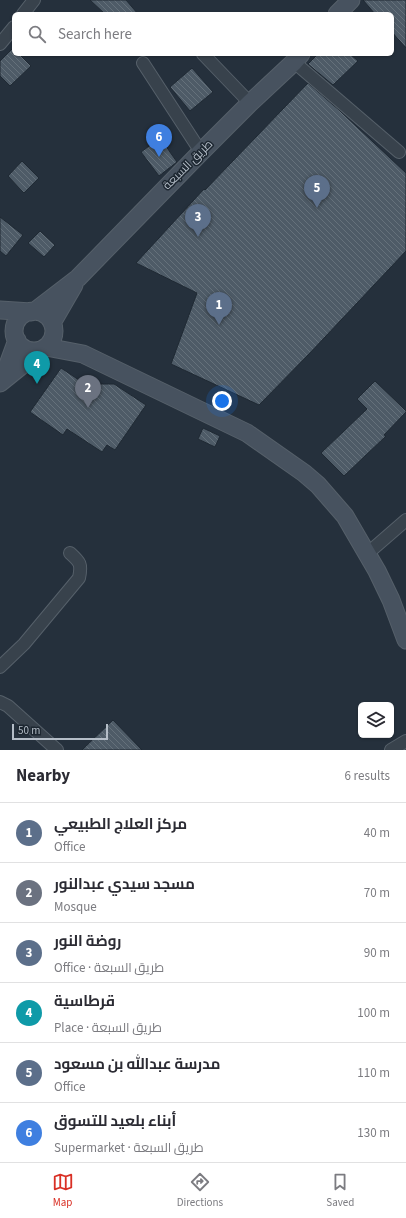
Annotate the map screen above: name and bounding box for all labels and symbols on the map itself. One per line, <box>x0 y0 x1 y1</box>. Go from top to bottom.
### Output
pin: 6 <box>146 124 172 157</box>
street label: طريق السبعة <box>159 136 217 194</box>
pin: 5 <box>304 175 330 208</box>
pin: 3 <box>185 204 211 237</box>
pin: 1 <box>206 292 232 325</box>
pin: 4 <box>24 351 50 384</box>
pin: 2 <box>75 375 101 408</box>
your location <box>212 391 232 411</box>
scale bar <box>12 722 108 741</box>

